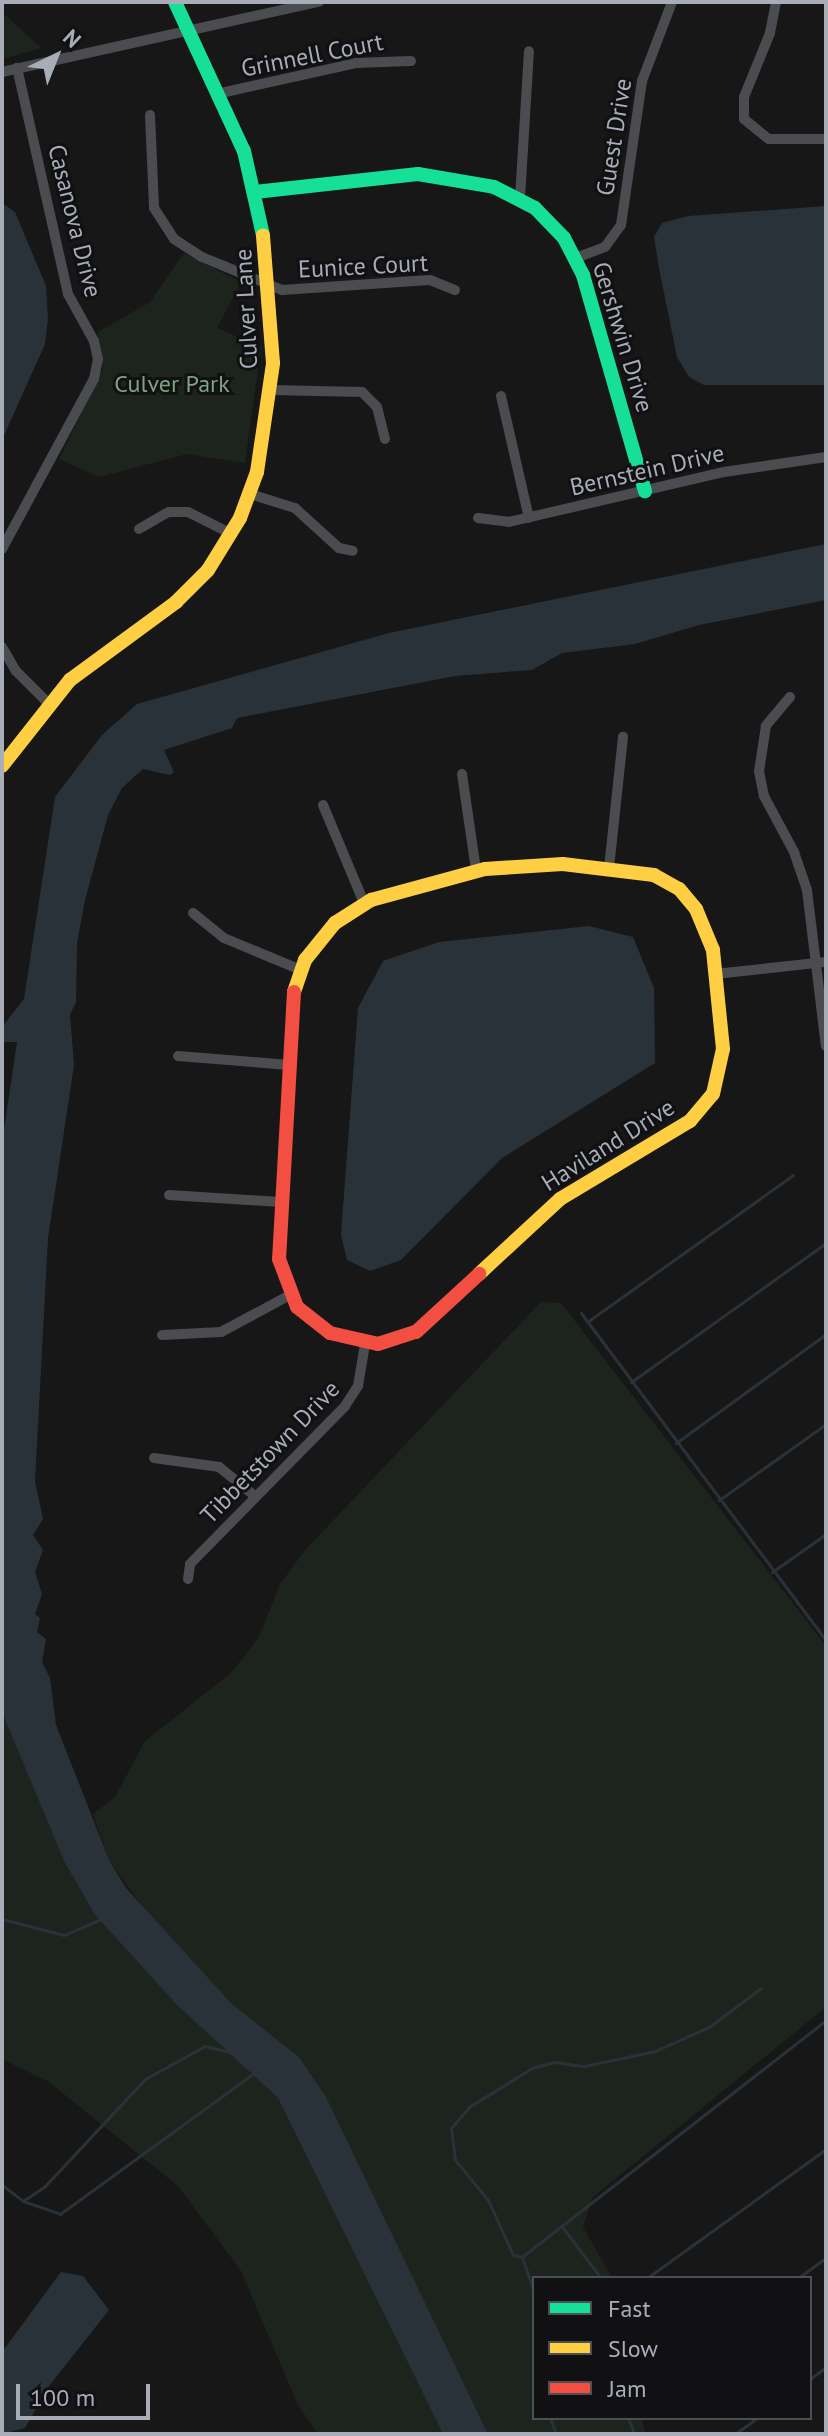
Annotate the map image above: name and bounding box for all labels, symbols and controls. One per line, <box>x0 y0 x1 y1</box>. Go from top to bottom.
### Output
north arrow <box>16 16 96 96</box>
text: N <box>58 23 87 54</box>
street label: Grinnell Court <box>239 27 385 83</box>
street label: Guest Drive <box>591 76 637 198</box>
street label: Casanova Drive <box>42 142 108 300</box>
street label: Culver Lane <box>228 248 264 370</box>
street label: Eunice Court <box>297 248 429 284</box>
street label: Gershwin Drive <box>586 258 660 416</box>
park label: Culver Park <box>114 370 230 398</box>
street label: Bernstein Drive <box>567 438 727 502</box>
street label: Haviland Drive <box>536 1093 680 1197</box>
street label: Tibbetstown Drive <box>195 1375 345 1529</box>
legend <box>532 2276 812 2420</box>
text: Fast <box>608 2293 651 2324</box>
text: Slow <box>608 2333 658 2364</box>
scale bar <box>20 2368 154 2418</box>
text: Jam <box>608 2373 646 2404</box>
text: 100 m <box>30 2382 95 2413</box>

